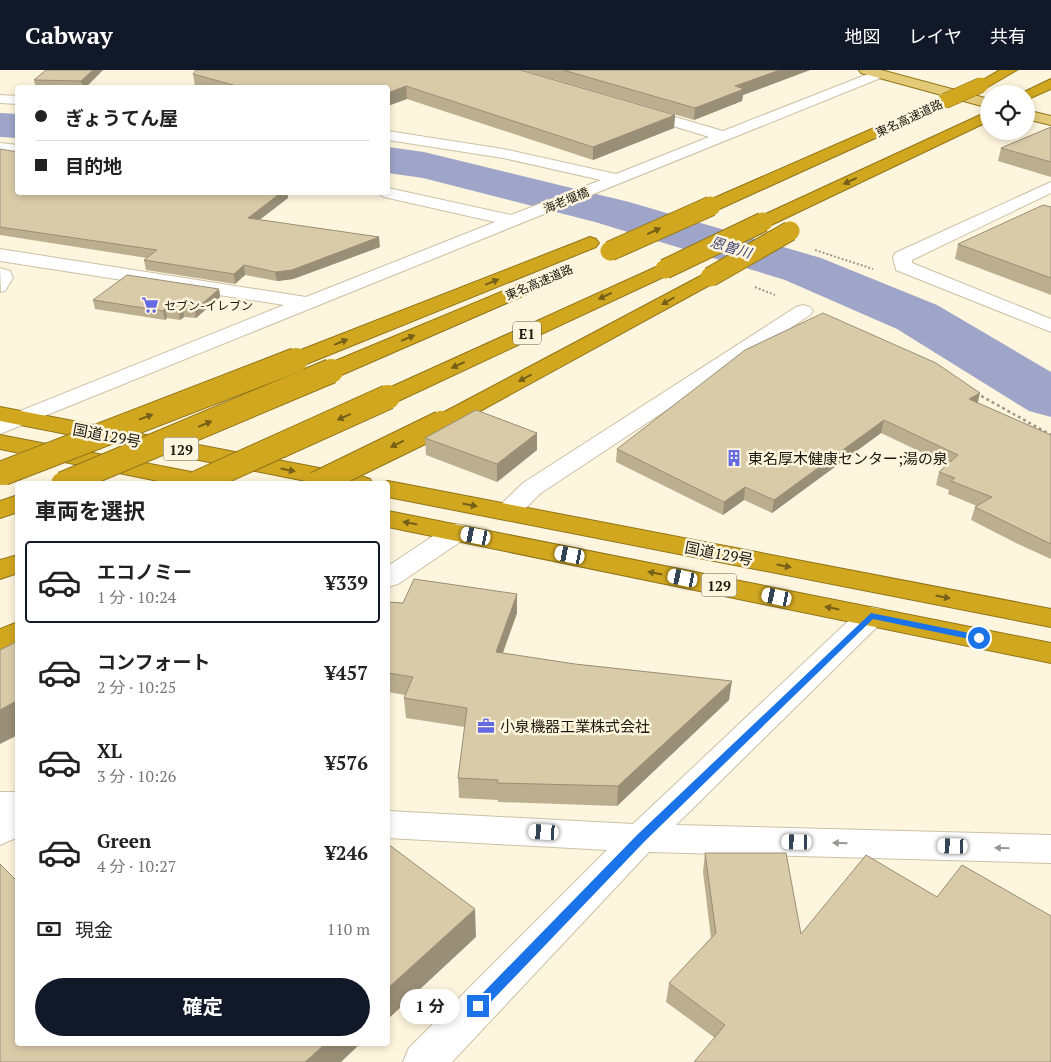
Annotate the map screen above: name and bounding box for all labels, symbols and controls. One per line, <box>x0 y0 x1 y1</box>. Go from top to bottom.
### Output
text: Cabway <box>25 19 113 51</box>
text: 地図 <box>845 24 881 48</box>
text: レイヤ <box>909 24 962 48</box>
text: 共有 <box>990 24 1026 48</box>
map controls <box>980 85 1035 140</box>
button: locate <box>980 85 1035 140</box>
street label: 東名高速道路 <box>873 96 945 140</box>
text: ぎょうてん屋 <box>65 105 178 130</box>
text: 目的地 <box>65 153 122 178</box>
one-way arrow <box>843 177 857 185</box>
street label: 海老堰橋 <box>541 184 591 216</box>
one-way arrow <box>647 227 661 235</box>
water label: 恩曽川 <box>708 232 756 263</box>
street label: 東名高速道路 <box>503 261 575 303</box>
one-way arrow <box>485 277 499 285</box>
one-way arrow <box>598 293 612 301</box>
supermarket icon: セブン-イレブン <box>140 295 160 315</box>
one-way arrow <box>662 297 675 306</box>
place label: セブン-イレブン <box>164 298 253 313</box>
road number: E1 <box>513 322 541 344</box>
one-way arrow <box>401 334 415 342</box>
one-way arrow <box>334 337 348 345</box>
one-way arrow <box>451 361 465 369</box>
one-way arrow <box>518 374 532 382</box>
one-way arrow <box>139 413 153 421</box>
one-way arrow <box>337 413 351 421</box>
street label: 国道129号 <box>71 419 143 451</box>
one-way arrow <box>198 420 212 428</box>
road number: 129 <box>164 438 198 460</box>
one-way arrow <box>390 440 404 448</box>
building icon: 東名厚木健康センター;湯の泉 <box>724 448 744 468</box>
place label: 東名厚木健康センター;湯の泉 <box>748 448 948 468</box>
one-way arrow <box>281 466 297 474</box>
text: 車両を選択 <box>35 496 145 525</box>
one-way arrow <box>462 501 478 509</box>
one-way arrow <box>403 519 418 527</box>
car <box>459 526 492 546</box>
street label: 国道129号 <box>683 537 755 569</box>
car <box>553 545 586 565</box>
text: エコノミー <box>97 559 192 584</box>
icon: car <box>37 560 82 605</box>
one-way arrow <box>776 562 791 570</box>
one-way arrow <box>647 568 663 576</box>
car <box>666 568 699 588</box>
text: ¥339 <box>325 570 368 595</box>
road number: 129 <box>702 574 736 596</box>
text: 1 分 · 10:24 <box>97 586 176 608</box>
car <box>760 587 793 607</box>
one-way arrow <box>936 594 952 602</box>
one-way arrow <box>824 604 839 612</box>
route start <box>968 627 990 649</box>
text: コンフォート <box>97 649 210 674</box>
icon: car <box>37 650 82 695</box>
text: ¥457 <box>325 660 368 685</box>
text: 2 分 · 10:25 <box>97 676 176 698</box>
office icon: 小泉機器工業株式会社 <box>476 716 496 736</box>
place label: 小泉機器工業株式会社 <box>500 716 650 736</box>
text: XL <box>97 738 122 763</box>
icon: car <box>37 740 82 785</box>
text: ¥576 <box>325 750 368 775</box>
text: 3 分 · 10:26 <box>97 765 176 787</box>
car <box>528 824 559 840</box>
text: Green <box>97 828 151 853</box>
icon: car <box>37 830 82 875</box>
car <box>781 834 812 850</box>
car <box>937 838 968 854</box>
one-way arrow <box>832 839 848 847</box>
text: ¥246 <box>325 840 368 865</box>
one-way arrow <box>994 844 1010 852</box>
text: 4 分 · 10:27 <box>97 855 176 877</box>
icon: cash <box>35 915 63 943</box>
text: 現金 <box>75 917 113 942</box>
text: 110 m <box>327 918 370 940</box>
button: 確定 <box>35 978 370 1036</box>
callout: 1 分 <box>400 988 460 1024</box>
text: 1 分 <box>415 995 445 1017</box>
route end <box>467 995 489 1017</box>

